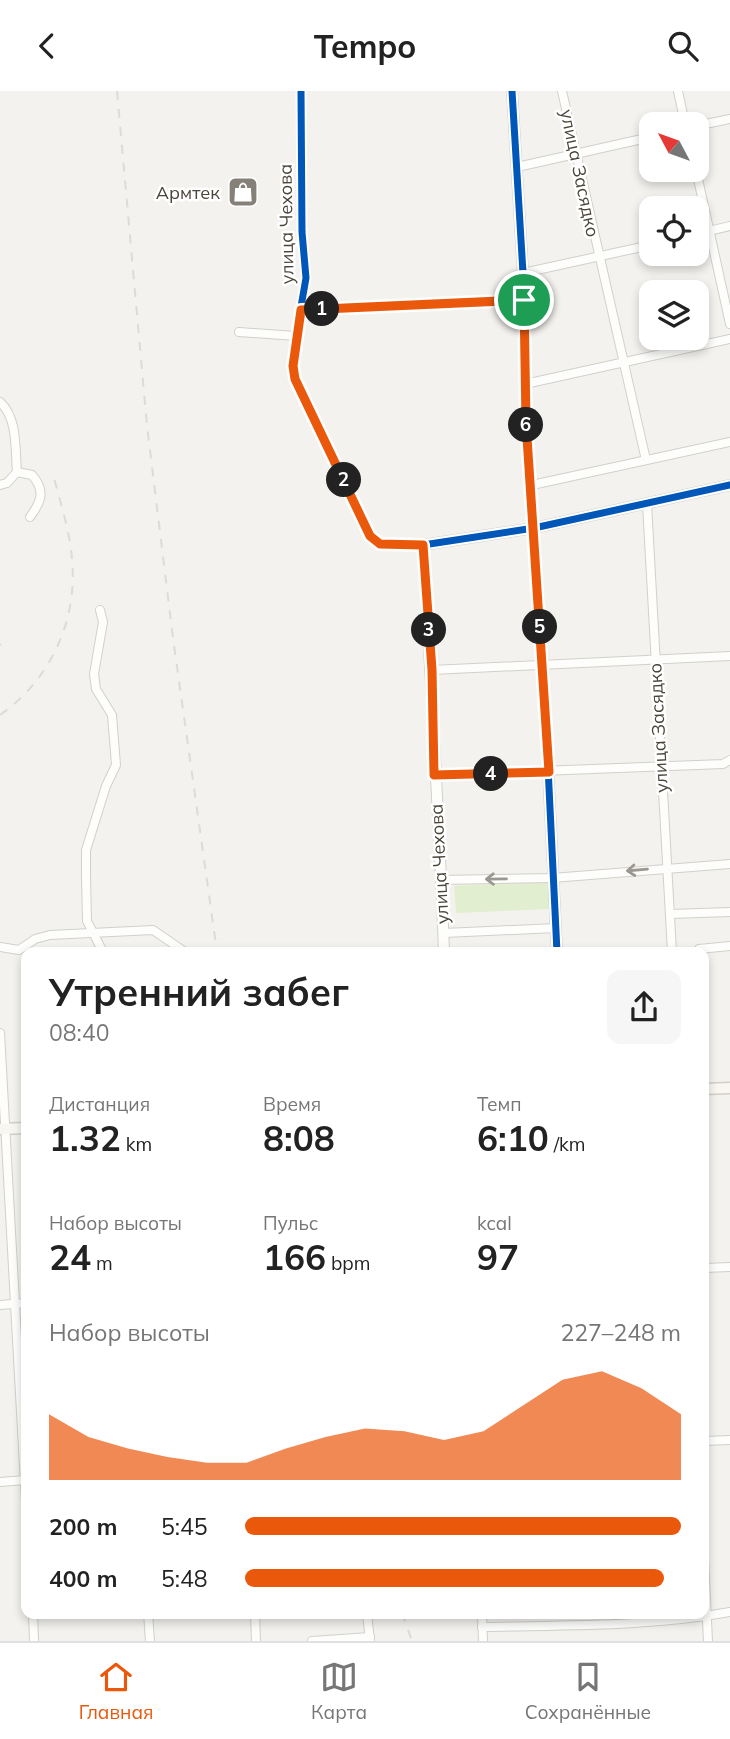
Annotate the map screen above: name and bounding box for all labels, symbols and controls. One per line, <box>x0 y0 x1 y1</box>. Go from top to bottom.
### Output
text: Tempo <box>314 26 416 66</box>
icon: back <box>28 27 66 65</box>
icon: search <box>664 27 702 65</box>
street label: улица Засядко <box>555 107 605 239</box>
north arrow <box>639 112 709 182</box>
map controls <box>639 112 709 350</box>
street label: улица Чехова <box>273 164 299 284</box>
shop icon: Армтек <box>226 175 260 209</box>
place label: Армтек <box>156 181 220 204</box>
button: locate <box>639 196 709 266</box>
pin <box>494 270 554 330</box>
button: layers <box>639 280 709 350</box>
icon: arrive <box>505 281 543 319</box>
pin: 1 <box>304 291 340 326</box>
text: 1 <box>316 296 327 320</box>
pin: 6 <box>508 407 544 443</box>
text: 6 <box>520 412 531 436</box>
pin: 2 <box>326 463 362 497</box>
text: 2 <box>338 467 349 491</box>
pin: 5 <box>522 609 558 645</box>
pin: 3 <box>412 613 446 647</box>
text: 5 <box>534 614 545 638</box>
text: 3 <box>423 617 434 641</box>
street label: улица Засядко <box>643 663 673 793</box>
pin: 4 <box>474 757 508 791</box>
text: 4 <box>485 761 496 785</box>
street label: улица Чехова <box>424 803 454 925</box>
one-way arrow <box>627 864 649 877</box>
one-way arrow <box>485 872 508 886</box>
text: Утренний забег <box>49 968 349 1016</box>
button: share <box>607 970 681 1044</box>
text: 08:40 <box>49 1018 109 1047</box>
text: Дистанция <box>49 1092 150 1116</box>
text: Время <box>263 1092 321 1116</box>
text: Темп <box>477 1092 522 1116</box>
text: 1.32 <box>49 1116 121 1160</box>
text: 8:08 <box>263 1116 335 1160</box>
text: 6:10 <box>477 1116 549 1160</box>
text: km <box>121 1132 152 1156</box>
text: /km <box>549 1132 586 1156</box>
text: Набор высоты <box>49 1211 182 1235</box>
text: Пульс <box>263 1211 318 1235</box>
text: kcal <box>477 1211 512 1235</box>
text: 24 <box>49 1235 91 1279</box>
text: 166 <box>263 1235 326 1279</box>
text: 97 <box>477 1235 519 1279</box>
text: m <box>91 1251 113 1275</box>
text: bpm <box>326 1251 370 1275</box>
text: Набор высоты <box>49 1318 210 1347</box>
text: 227–248 m <box>560 1318 681 1347</box>
text: 200 m <box>49 1512 117 1541</box>
text: 5:45 <box>161 1512 208 1541</box>
text: 400 m <box>49 1564 117 1593</box>
text: 5:48 <box>161 1564 208 1593</box>
tab: Главная <box>79 1658 153 1724</box>
tab: Карта <box>311 1658 367 1724</box>
tab: Сохранённые <box>525 1658 651 1724</box>

